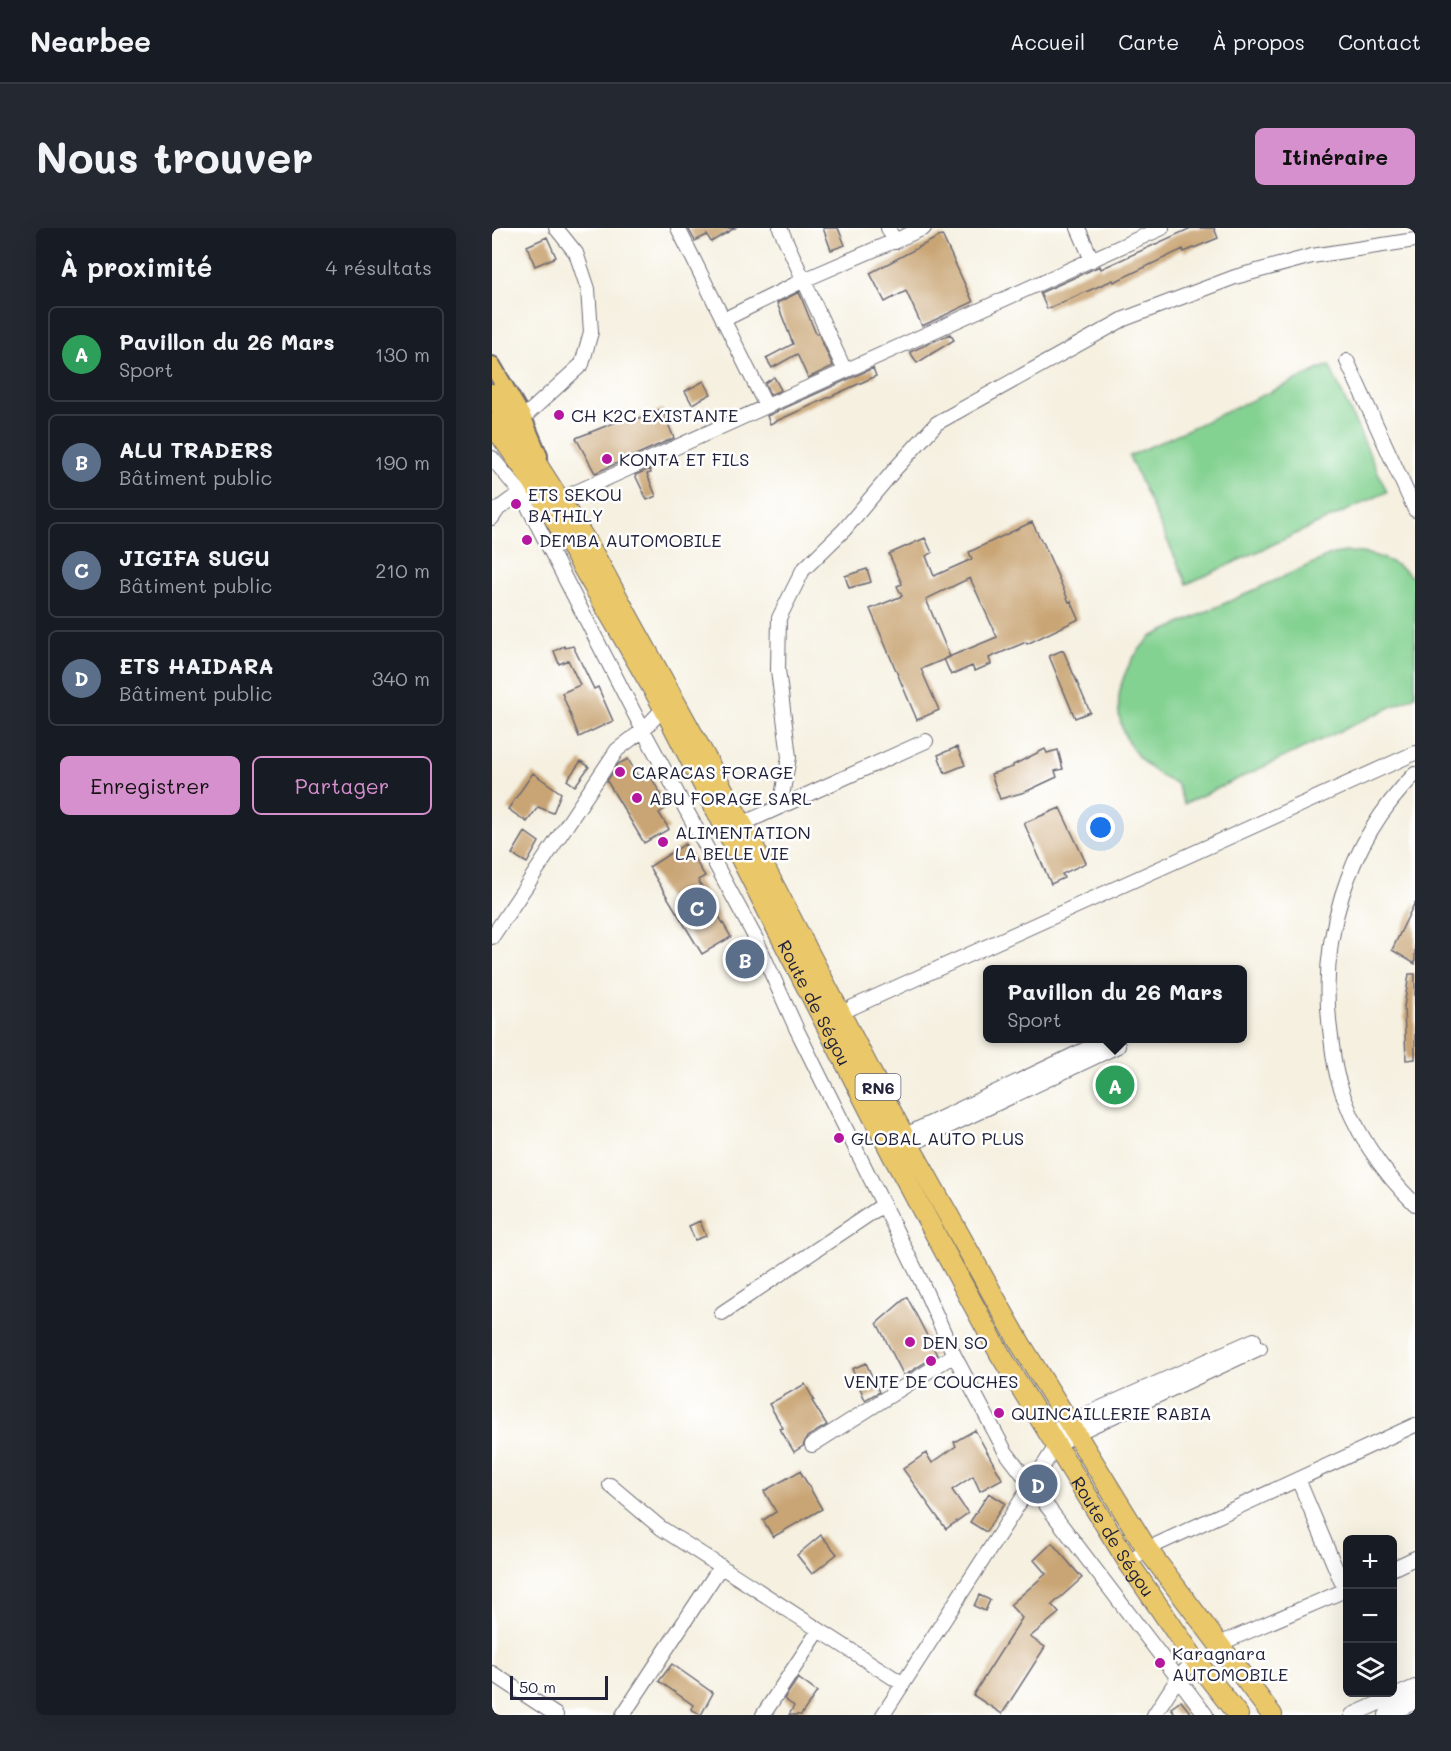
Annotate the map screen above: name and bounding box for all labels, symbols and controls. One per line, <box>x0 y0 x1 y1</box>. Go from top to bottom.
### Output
text: Nearbee <box>30 23 151 59</box>
text: Accueil <box>1010 28 1085 55</box>
text: Carte <box>1118 28 1179 55</box>
text: À propos <box>1212 28 1305 55</box>
text: Contact <box>1338 28 1421 55</box>
button: Itinéraire <box>1255 128 1415 185</box>
text: Nous trouver <box>36 129 314 184</box>
text: À proximité <box>60 250 212 284</box>
text: 4 résultats <box>326 254 432 280</box>
text: Pavillon du 26 Mars <box>119 327 335 356</box>
text: A <box>75 341 88 367</box>
text: 130 m <box>375 341 430 367</box>
text: Sport <box>119 356 173 382</box>
place label: CH K2C EXISTANTE <box>571 403 738 427</box>
marker: CH K2C EXISTANTE <box>552 408 566 422</box>
text: ALU TRADERS <box>119 435 273 464</box>
place label: KONTA ET FILS <box>619 447 749 471</box>
text: B <box>75 449 88 475</box>
text: 190 m <box>375 449 430 475</box>
marker: KONTA ET FILS <box>600 452 614 466</box>
text: Bâtiment public <box>119 464 272 490</box>
place label: ETS SEKOU BATHILY <box>528 482 622 527</box>
marker: ETS SEKOU BATHILY <box>509 497 523 511</box>
place label: DEMBA AUTOMOBILE <box>539 528 722 552</box>
marker: DEMBA AUTOMOBILE <box>520 533 534 547</box>
text: JIGIFA SUGU <box>119 543 270 572</box>
text: C <box>74 557 89 583</box>
text: 210 m <box>375 557 430 583</box>
text: Bâtiment public <box>119 572 272 598</box>
text: ETS HAIDARA <box>119 651 274 680</box>
text: D <box>74 665 89 691</box>
text: 340 m <box>372 665 430 691</box>
text: Bâtiment public <box>119 680 272 706</box>
button: Enregistrer <box>60 756 240 815</box>
button: Partager <box>252 756 432 815</box>
place label: CARACAS FORAGE <box>632 760 793 784</box>
marker: CARACAS FORAGE <box>613 765 627 779</box>
place label: ABU FORAGE SARL <box>649 786 812 810</box>
marker: ABU FORAGE SARL <box>630 791 644 805</box>
your location <box>1086 813 1115 842</box>
place label: ALIMENTATION LA BELLE VIE <box>675 820 811 865</box>
marker: ALIMENTATION LA BELLE VIE <box>656 835 670 849</box>
pin: C <box>678 884 716 930</box>
pin: B <box>726 936 764 982</box>
street label: Route de Ségou <box>773 936 857 1070</box>
popup <box>983 965 1247 1043</box>
text: Pavillon du 26 Mars <box>1007 977 1223 1006</box>
text: Sport <box>1007 1006 1062 1032</box>
pin: A <box>1096 1062 1134 1108</box>
road number: RN6 <box>856 1074 900 1100</box>
place label: GLOBAL AUTO PLUS <box>851 1126 1024 1150</box>
marker: GLOBAL AUTO PLUS <box>832 1131 846 1145</box>
place label: DEN SO <box>922 1330 988 1354</box>
marker: DEN SO <box>903 1335 917 1349</box>
marker: VENTE DE COUCHES <box>924 1354 938 1368</box>
place label: VENTE DE COUCHES <box>844 1369 1018 1393</box>
place label: QUINCAILLERIE RABIA <box>1011 1401 1212 1425</box>
marker: QUINCAILLERIE RABIA <box>992 1406 1006 1420</box>
pin: D <box>1018 1462 1058 1506</box>
street label: Route de Ségou <box>1066 1472 1160 1601</box>
map controls <box>1343 1535 1397 1697</box>
button: + <box>1343 1535 1397 1589</box>
button: − <box>1343 1589 1397 1643</box>
place label: Karagnara AUTOMOBILE <box>1172 1641 1288 1686</box>
button: layers <box>1343 1643 1397 1697</box>
marker: Karagnara AUTOMOBILE <box>1153 1656 1167 1670</box>
scale bar <box>510 1673 608 1700</box>
text: 50 m <box>519 1676 556 1697</box>

